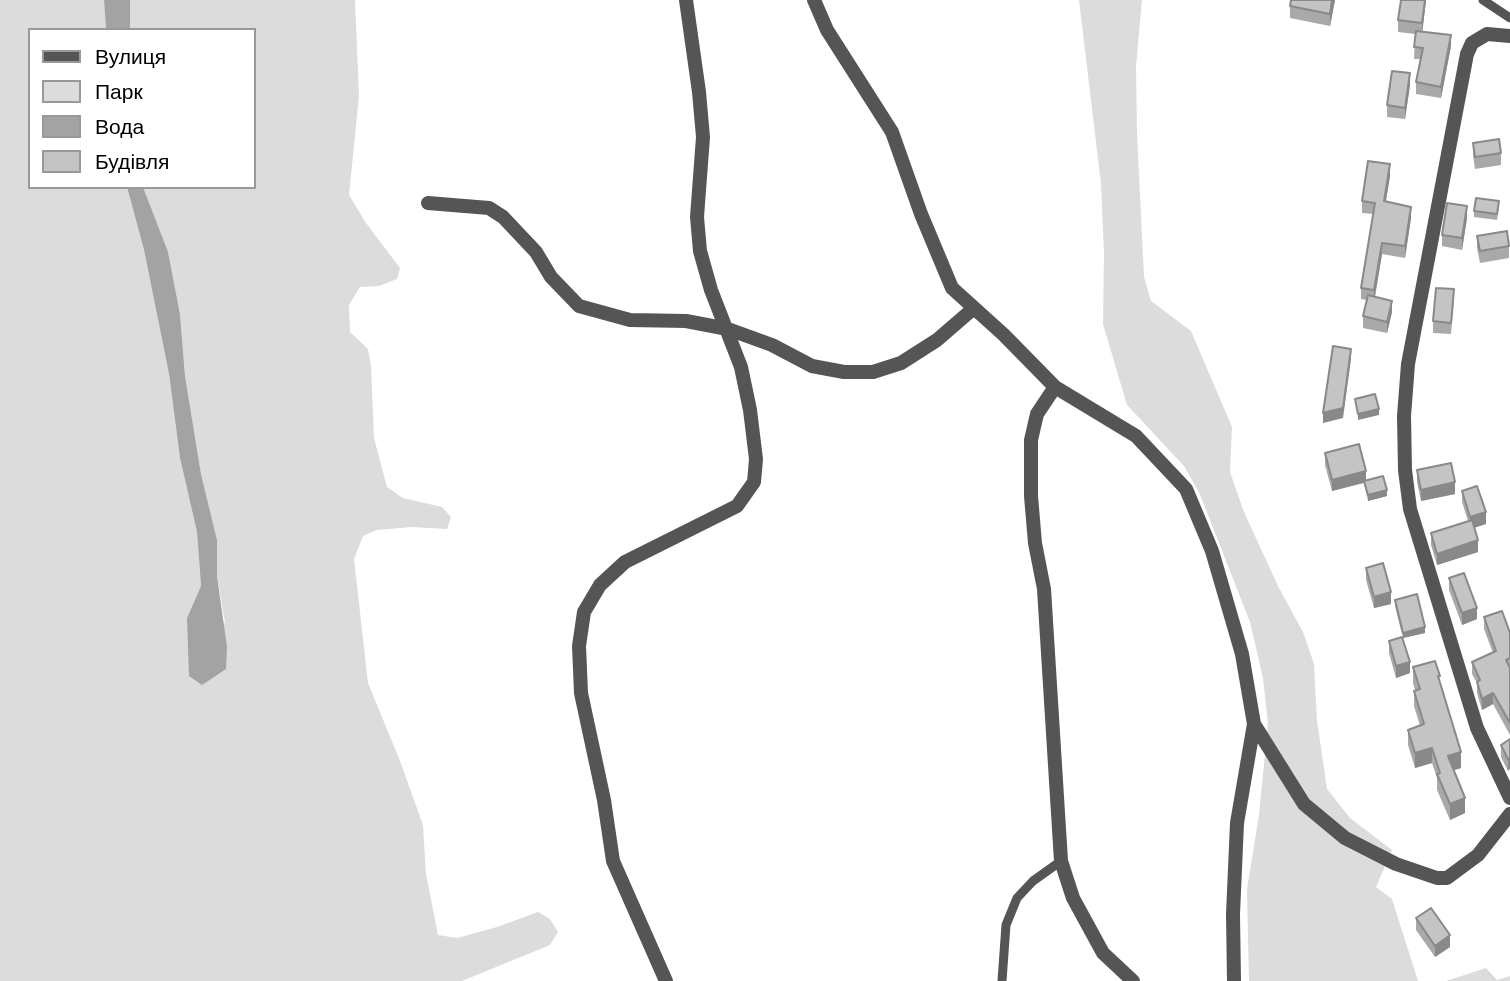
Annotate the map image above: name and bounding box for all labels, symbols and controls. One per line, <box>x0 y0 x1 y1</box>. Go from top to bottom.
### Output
legend <box>28 28 256 189</box>
text: Вулиця <box>95 45 166 68</box>
text: Парк <box>95 80 143 103</box>
text: Вода <box>95 115 144 138</box>
text: Будівля <box>95 150 169 173</box>

